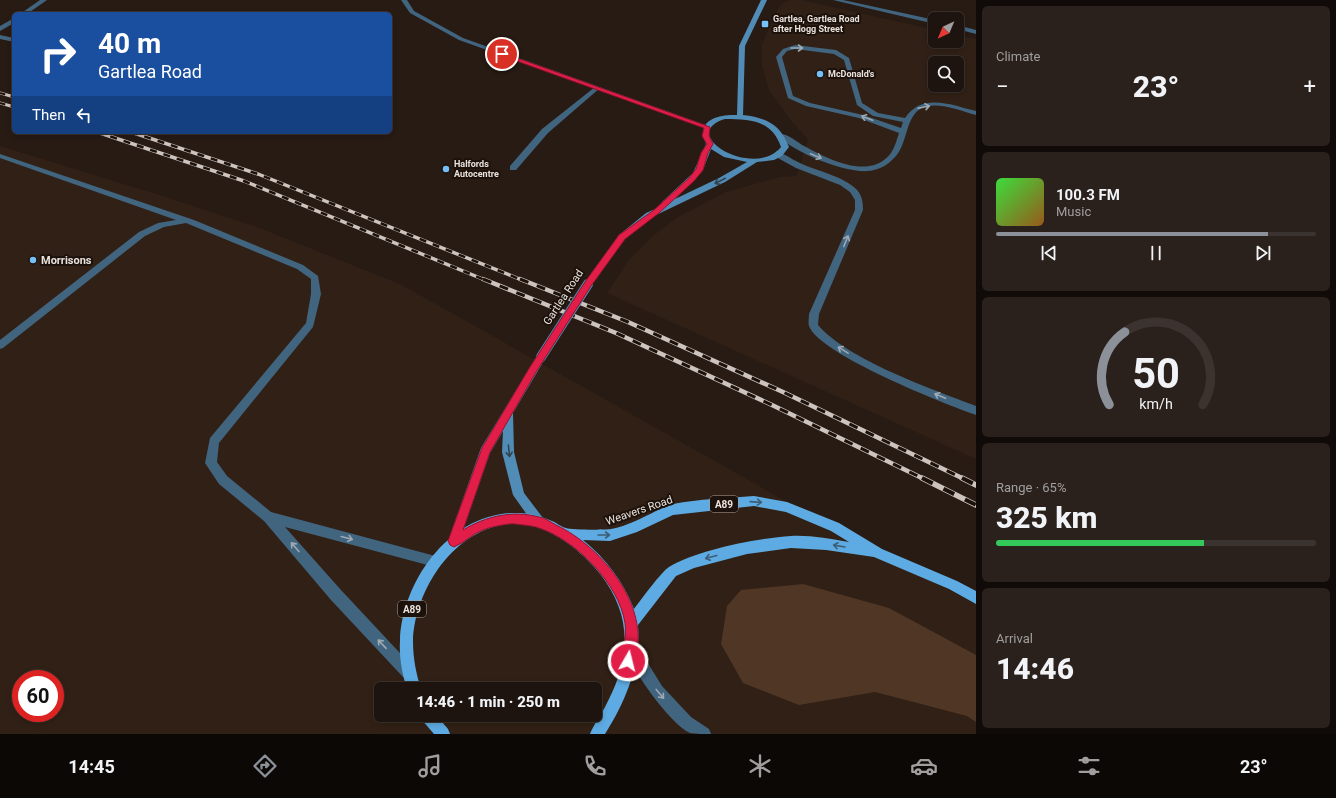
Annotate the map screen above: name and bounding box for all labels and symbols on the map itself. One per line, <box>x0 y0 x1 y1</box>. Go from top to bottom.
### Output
north arrow <box>928 12 964 48</box>
place label: Gartlea, Gartlea Road after Hogg Street <box>773 14 860 34</box>
marker: Gartlea, Gartlea Road after Hogg Street <box>760 19 770 29</box>
pin <box>485 37 519 71</box>
one-way arrow <box>790 44 803 52</box>
marker: McDonald's <box>815 69 825 79</box>
place label: McDonald's <box>828 69 875 79</box>
one-way arrow <box>917 103 930 111</box>
one-way arrow <box>862 113 874 121</box>
one-way arrow <box>809 153 821 160</box>
place label: Halfords Autocentre <box>454 159 499 179</box>
marker: Halfords Autocentre <box>441 164 451 174</box>
one-way arrow <box>714 177 726 185</box>
one-way arrow <box>843 235 851 247</box>
place label: Morrisons <box>41 254 92 267</box>
marker: Morrisons <box>28 255 38 265</box>
street label: Gartlea Road <box>541 267 586 327</box>
one-way arrow <box>837 346 849 354</box>
one-way arrow <box>935 392 947 399</box>
one-way arrow <box>505 444 513 457</box>
street label: Weavers Road <box>604 493 674 528</box>
road number: A89 <box>710 496 738 512</box>
one-way arrow <box>749 499 762 506</box>
one-way arrow <box>597 531 610 539</box>
one-way arrow <box>340 534 353 542</box>
one-way arrow <box>290 542 299 552</box>
one-way arrow <box>833 542 846 550</box>
one-way arrow <box>705 554 718 561</box>
road number: A89 <box>398 601 426 617</box>
one-way arrow <box>377 639 386 649</box>
position arrow <box>607 640 649 682</box>
speed limit sign: 60 <box>12 670 64 722</box>
one-way arrow <box>655 688 664 699</box>

